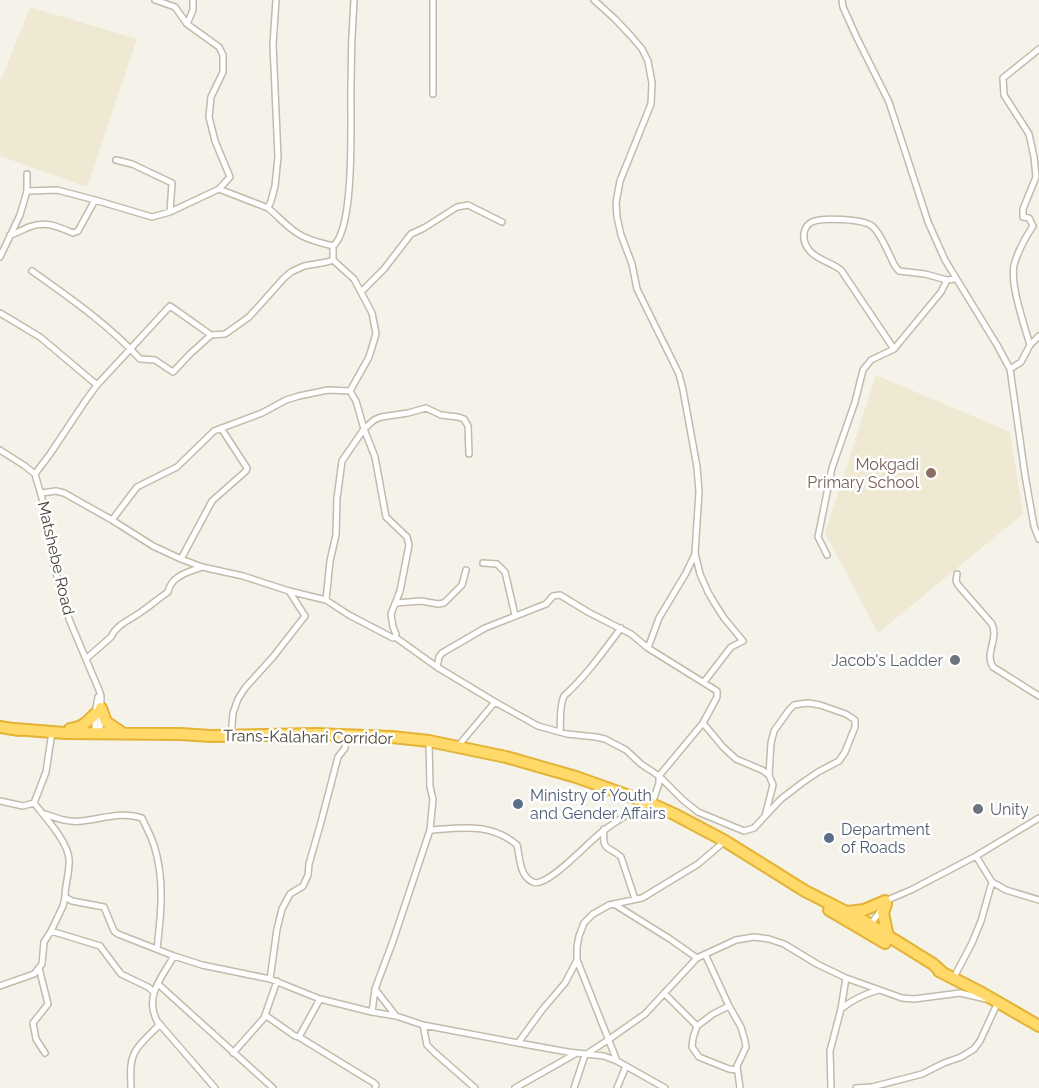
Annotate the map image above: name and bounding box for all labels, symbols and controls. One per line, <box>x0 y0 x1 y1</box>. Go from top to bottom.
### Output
place label: Mokgadi Primary School <box>807 455 920 492</box>
marker: Mokgadi Primary School <box>924 466 938 480</box>
street label: Matshebe Road <box>34 499 78 617</box>
place label: Jacob's Ladder <box>831 651 943 670</box>
marker: Jacob's Ladder <box>948 653 962 667</box>
street label: Trans-Kalahari Corridor <box>223 726 394 748</box>
place label: Ministry of Youth and Gender Affairs <box>530 786 666 823</box>
marker: Ministry of Youth and Gender Affairs <box>511 797 525 811</box>
place label: Unity <box>990 800 1029 819</box>
marker: Unity <box>971 802 985 816</box>
place label: Department of Roads <box>841 820 931 857</box>
marker: Department of Roads <box>822 831 836 845</box>

